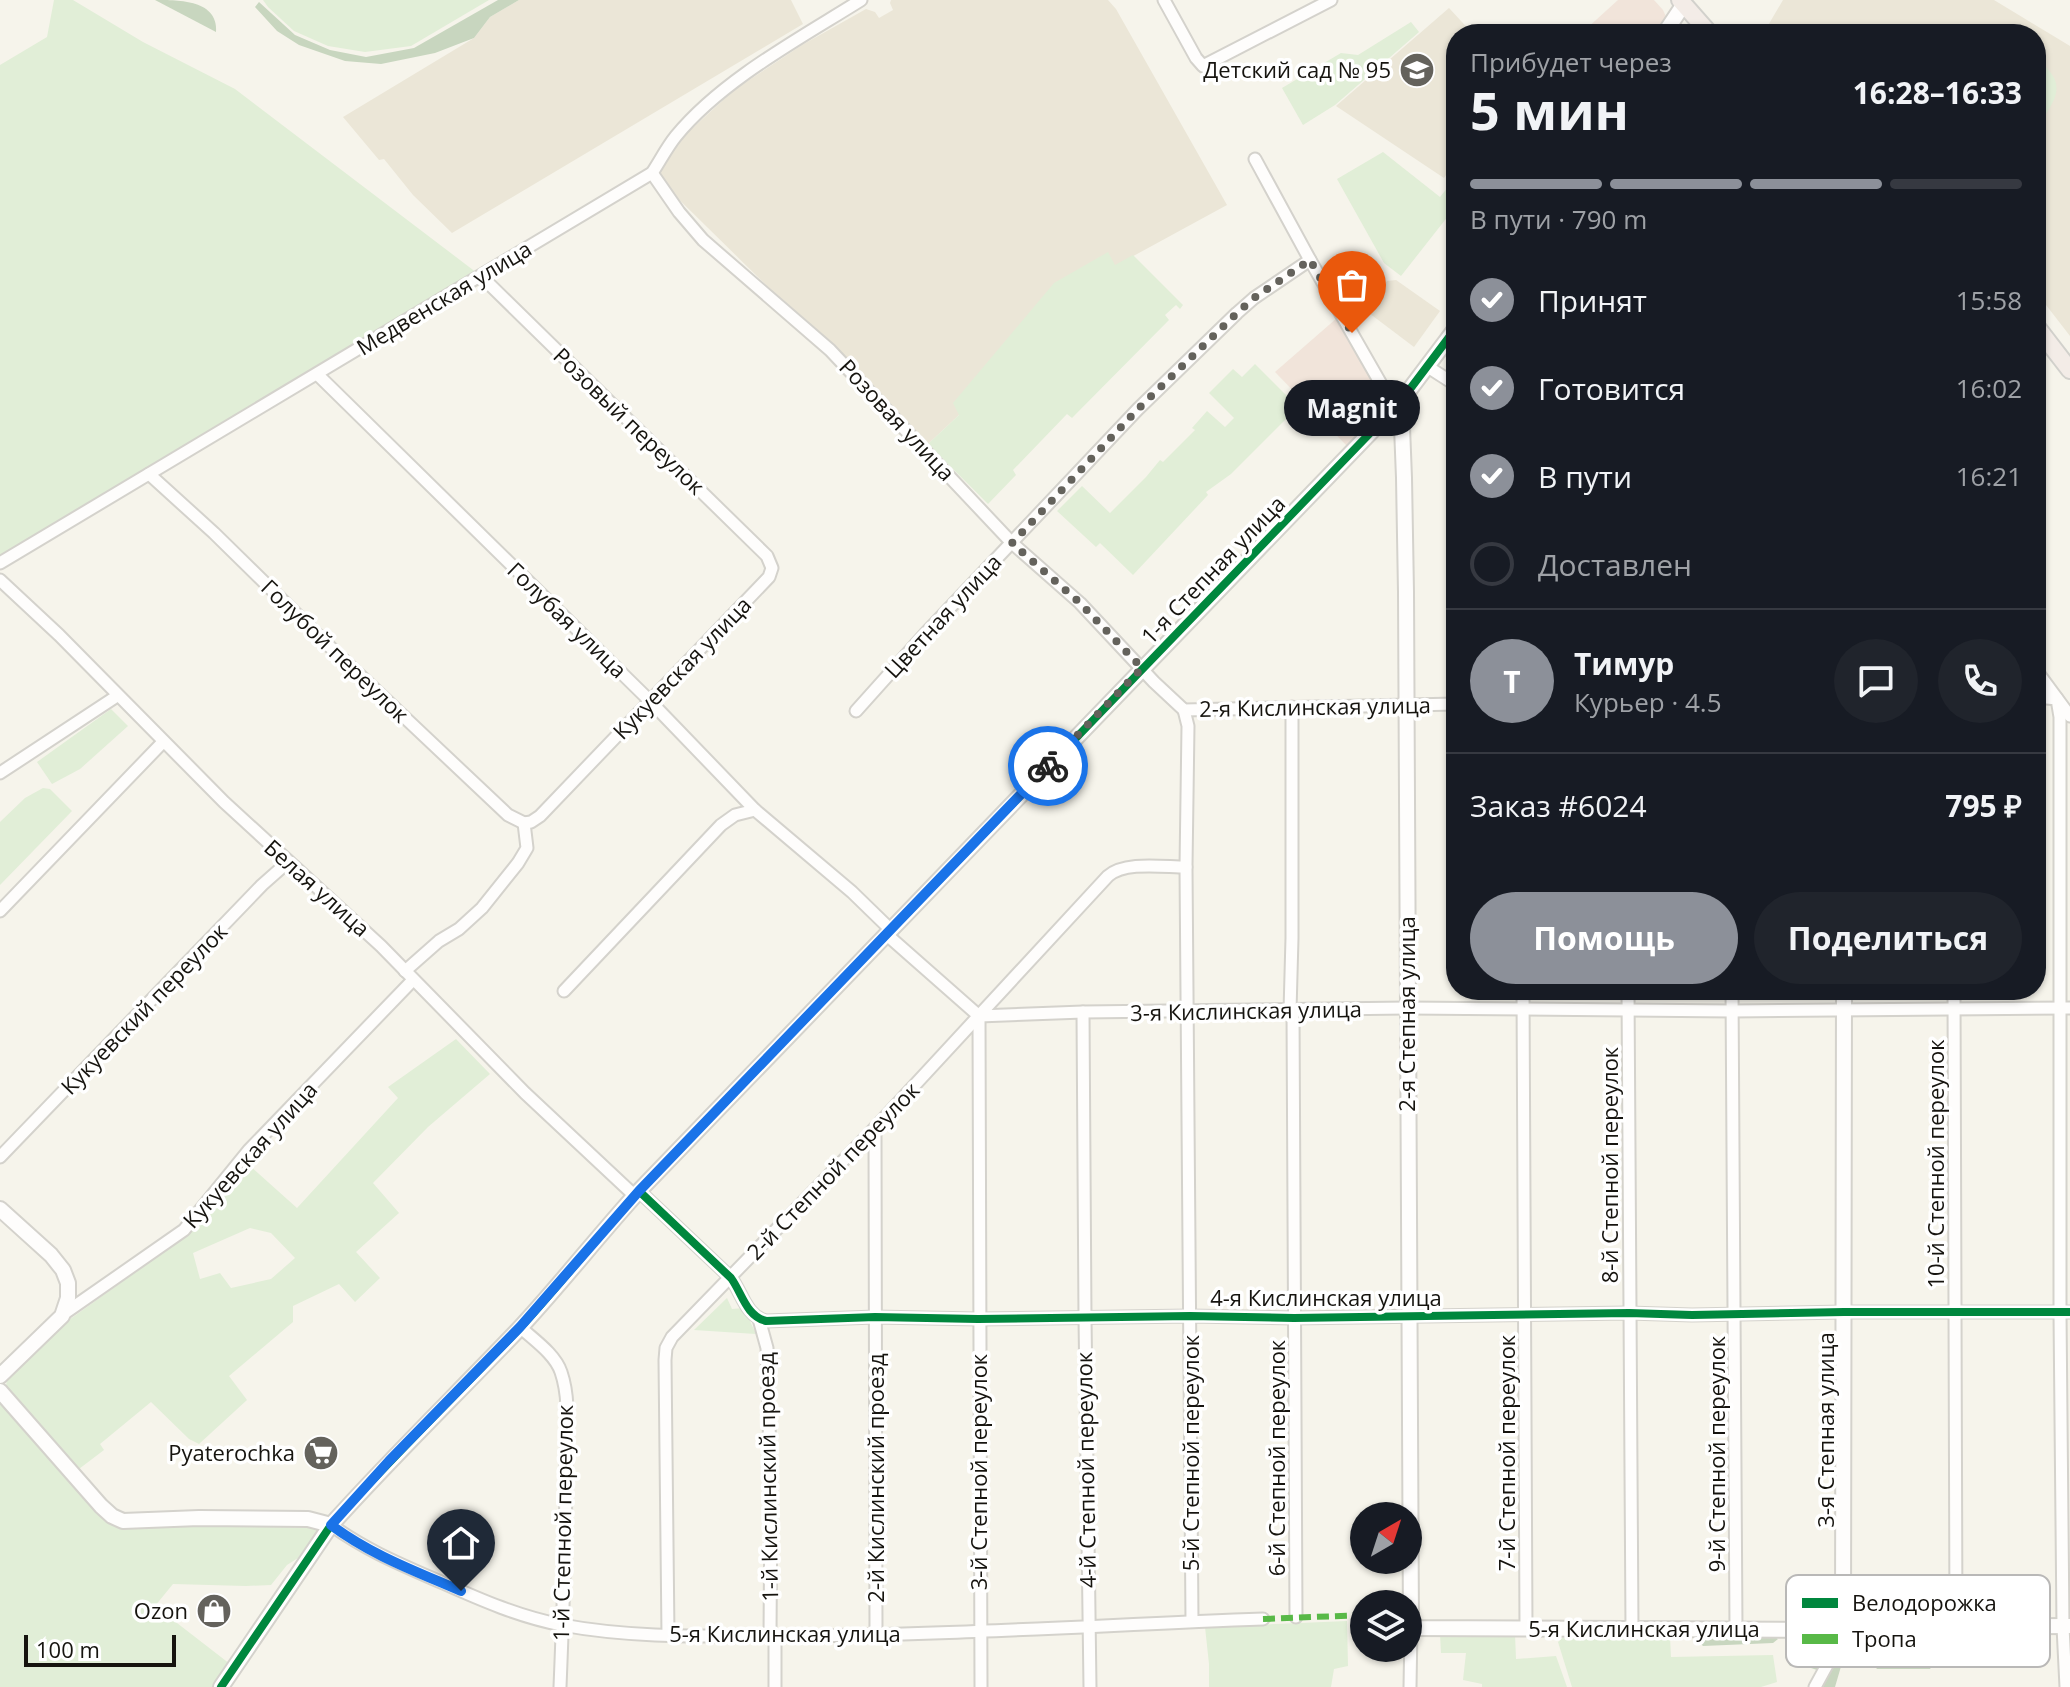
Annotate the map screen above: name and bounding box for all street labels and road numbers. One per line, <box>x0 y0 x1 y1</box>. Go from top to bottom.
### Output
street label: Медвенская улица <box>350 233 537 361</box>
street label: Розовый переулок <box>547 340 712 501</box>
street label: Розовая улица <box>833 352 962 487</box>
street label: 1-я Степная улица <box>1134 489 1291 650</box>
street label: Цветная улица <box>877 547 1008 684</box>
street label: Голубая улица <box>501 555 634 684</box>
street label: Голубой переулок <box>255 572 416 729</box>
street label: Кукуевская улица <box>605 589 757 745</box>
street label: 2-я Кислинская улица <box>1199 689 1431 723</box>
street label: Белая улица <box>259 832 377 943</box>
street label: Кукуевский переулок <box>53 916 233 1101</box>
street label: 2-я Степная улица <box>1391 916 1421 1112</box>
street label: 3-я Кислинская улица <box>1130 993 1362 1027</box>
street label: 10-й Степной переулок <box>1920 1039 1950 1289</box>
street label: 8-й Степной переулок <box>1594 1046 1624 1283</box>
street label: 2-й Степной переулок <box>739 1074 926 1266</box>
street label: Кукуевская улица <box>175 1075 323 1234</box>
street label: 4-я Кислинская улица <box>1210 1282 1442 1312</box>
street label: 3-я Степная улица <box>1810 1332 1840 1528</box>
street label: 5-й Степной переулок <box>1175 1334 1205 1571</box>
street label: 7-й Степной переулок <box>1491 1334 1521 1571</box>
street label: 9-й Степной переулок <box>1701 1335 1731 1572</box>
street label: 6-й Степной переулок <box>1261 1339 1291 1576</box>
street label: 4-й Степной переулок <box>1068 1351 1102 1588</box>
street label: 1-й Кислинский проезд <box>750 1352 784 1602</box>
street label: 2-й Кислинский проезд <box>860 1353 890 1603</box>
street label: 3-й Степной переулок <box>963 1353 993 1590</box>
street label: 1-й Степной переулок <box>545 1404 579 1641</box>
street label: 5-я Кислинская улица <box>1528 1613 1760 1643</box>
street label: 5-я Кислинская улица <box>669 1618 901 1648</box>

